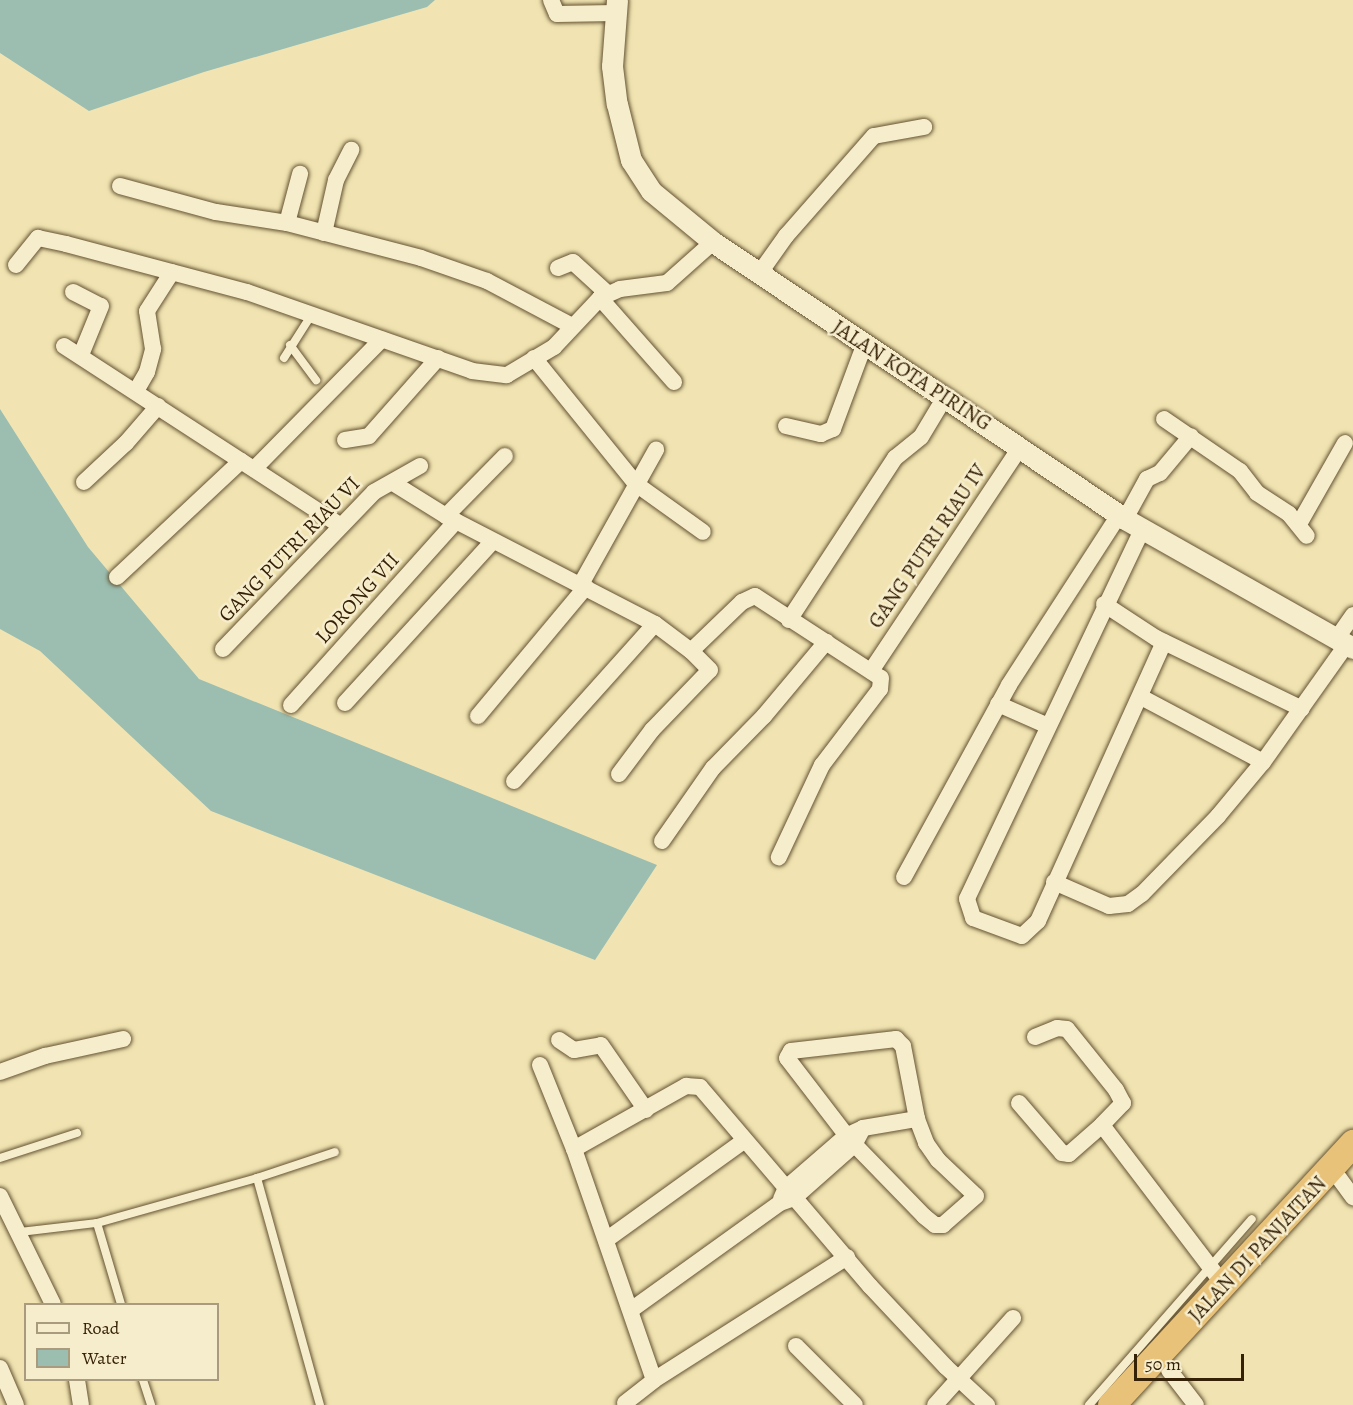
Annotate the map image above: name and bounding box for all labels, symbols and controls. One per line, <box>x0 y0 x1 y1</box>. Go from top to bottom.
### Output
street label: JALAN KOTA PIRING <box>828 314 996 436</box>
street label: GANG PUTRI RIAU IV <box>863 459 991 633</box>
street label: GANG PUTRI RIAU VI <box>213 471 365 627</box>
street label: LORONG VII <box>310 547 404 649</box>
street label: JALAN DI PANJAITAN <box>1183 1171 1331 1327</box>
legend <box>24 1303 219 1381</box>
text: Road <box>82 1316 119 1340</box>
scale bar <box>1137 1342 1246 1380</box>
text: Water <box>82 1346 127 1370</box>
text: 50 m <box>1145 1352 1181 1376</box>

